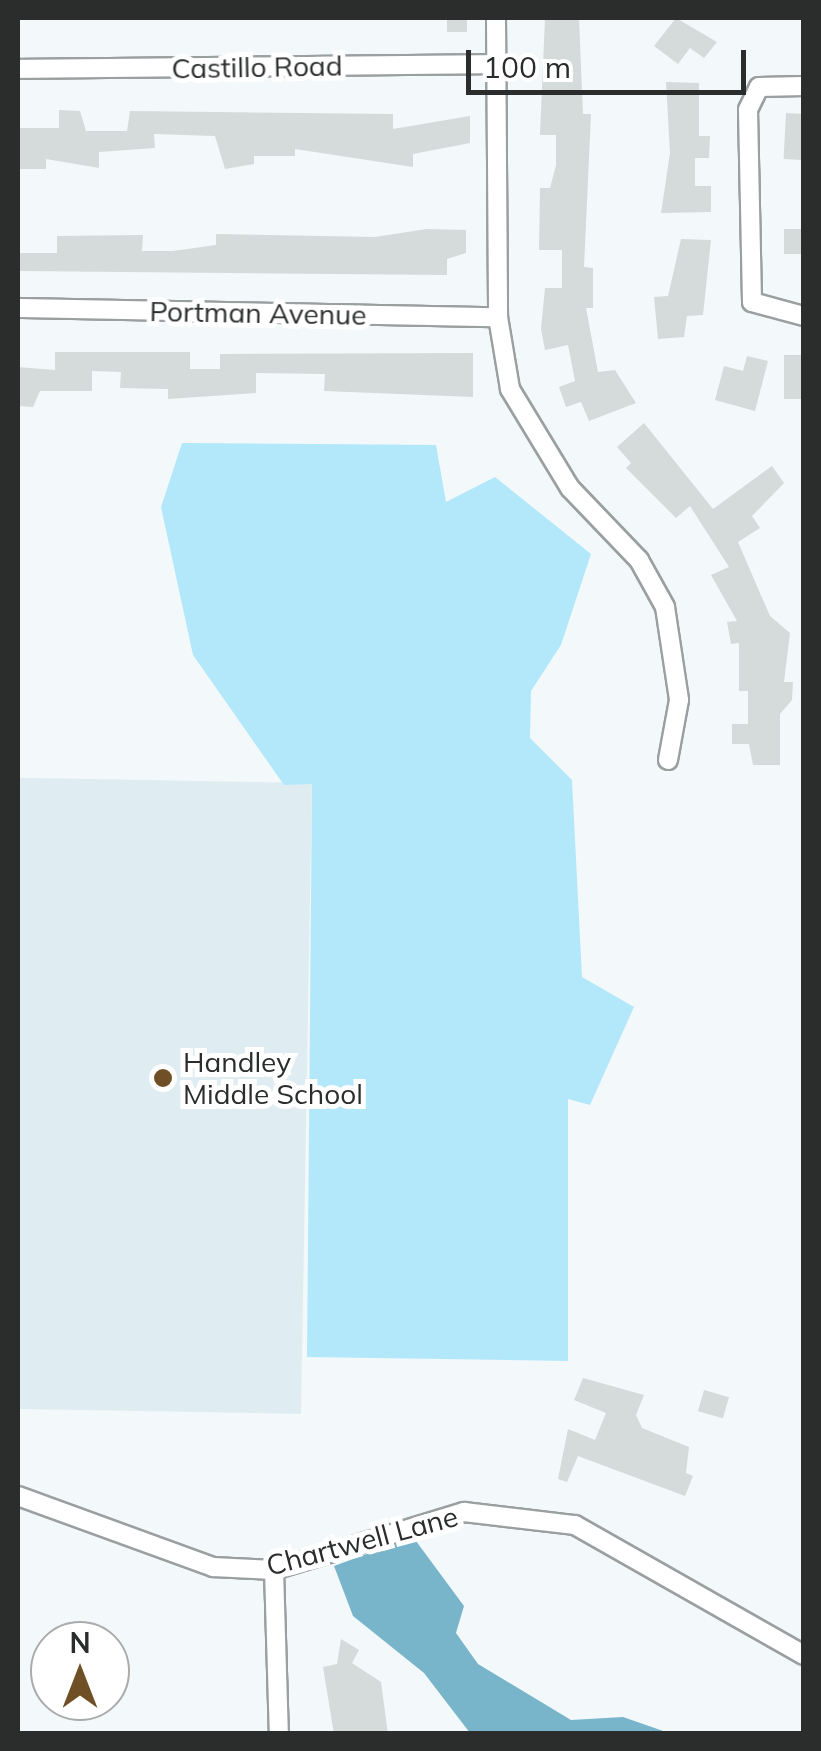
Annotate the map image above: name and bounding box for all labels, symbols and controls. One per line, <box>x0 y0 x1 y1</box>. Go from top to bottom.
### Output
scale bar <box>471 30 751 92</box>
text: 100 m <box>483 48 571 86</box>
street label: Castillo Road <box>171 49 343 85</box>
street label: Portman Avenue <box>149 294 367 332</box>
place label: Handley Middle School <box>183 1045 363 1111</box>
marker: Handley Middle School <box>152 1067 174 1089</box>
street label: Chartwell Lane <box>263 1499 461 1583</box>
north arrow <box>30 1621 130 1721</box>
text: N <box>69 1625 91 1660</box>

